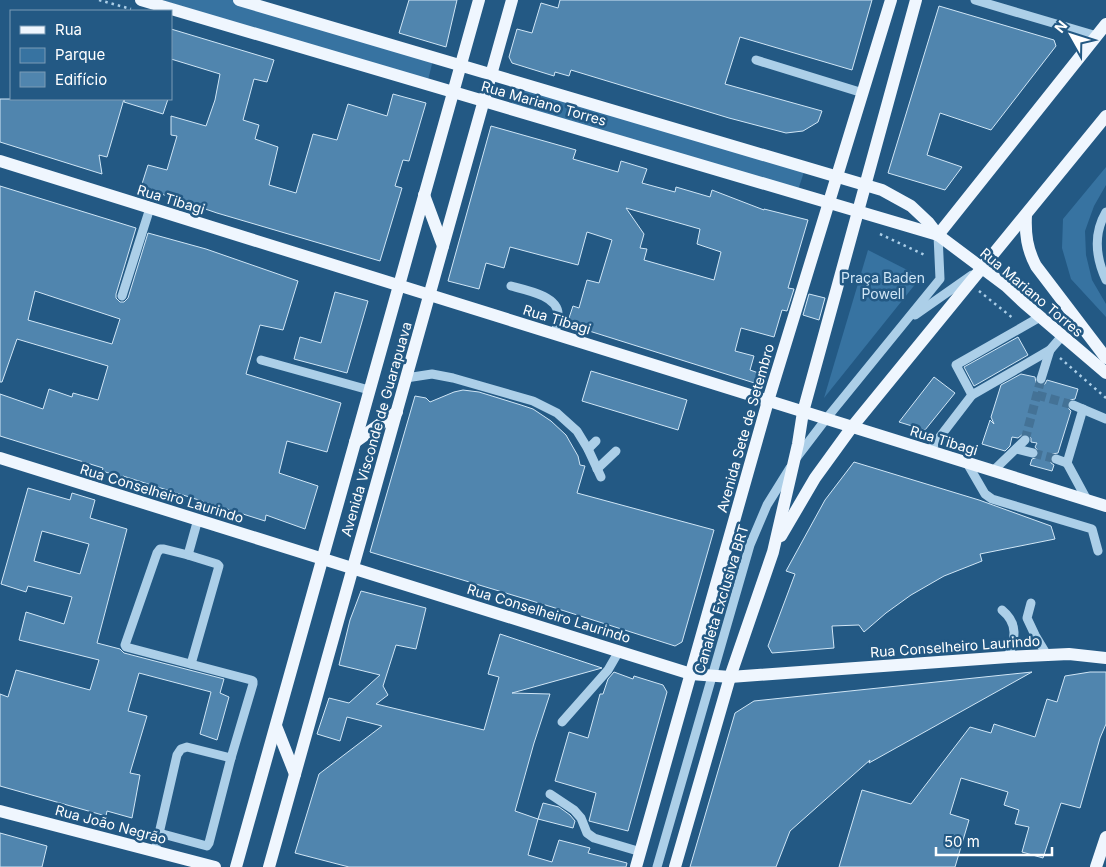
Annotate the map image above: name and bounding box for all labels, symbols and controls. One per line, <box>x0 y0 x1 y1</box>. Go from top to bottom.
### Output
legend <box>10 10 172 100</box>
north arrow <box>1046 10 1096 60</box>
text: N <box>1051 17 1070 36</box>
text: Rua <box>55 20 82 39</box>
text: Parque <box>55 45 105 64</box>
text: Edifício <box>55 70 107 89</box>
street label: Rua Mariano Torres <box>479 77 609 129</box>
street label: Rua Tibagi <box>135 181 207 217</box>
street label: Rua Mariano Torres <box>977 244 1087 340</box>
park label: Praça Baden Powell <box>841 269 925 302</box>
street label: Rua Tibagi <box>521 301 593 337</box>
street label: Avenida Visconde de Guarapuava <box>337 320 415 538</box>
street label: Avenida Sete de Setembro <box>713 342 777 514</box>
street label: Rua Tibagi <box>908 422 980 458</box>
street label: Rua Conselheiro Laurindo <box>78 460 246 526</box>
street label: Canaleta Exclusiva BRT <box>690 522 752 676</box>
street label: Rua Conselheiro Laurindo <box>465 580 633 646</box>
street label: Rua Conselheiro Laurindo <box>869 632 1041 660</box>
street label: Rua João Negrão <box>53 801 169 847</box>
scale bar <box>936 824 1052 856</box>
text: 50 m <box>944 832 980 851</box>

